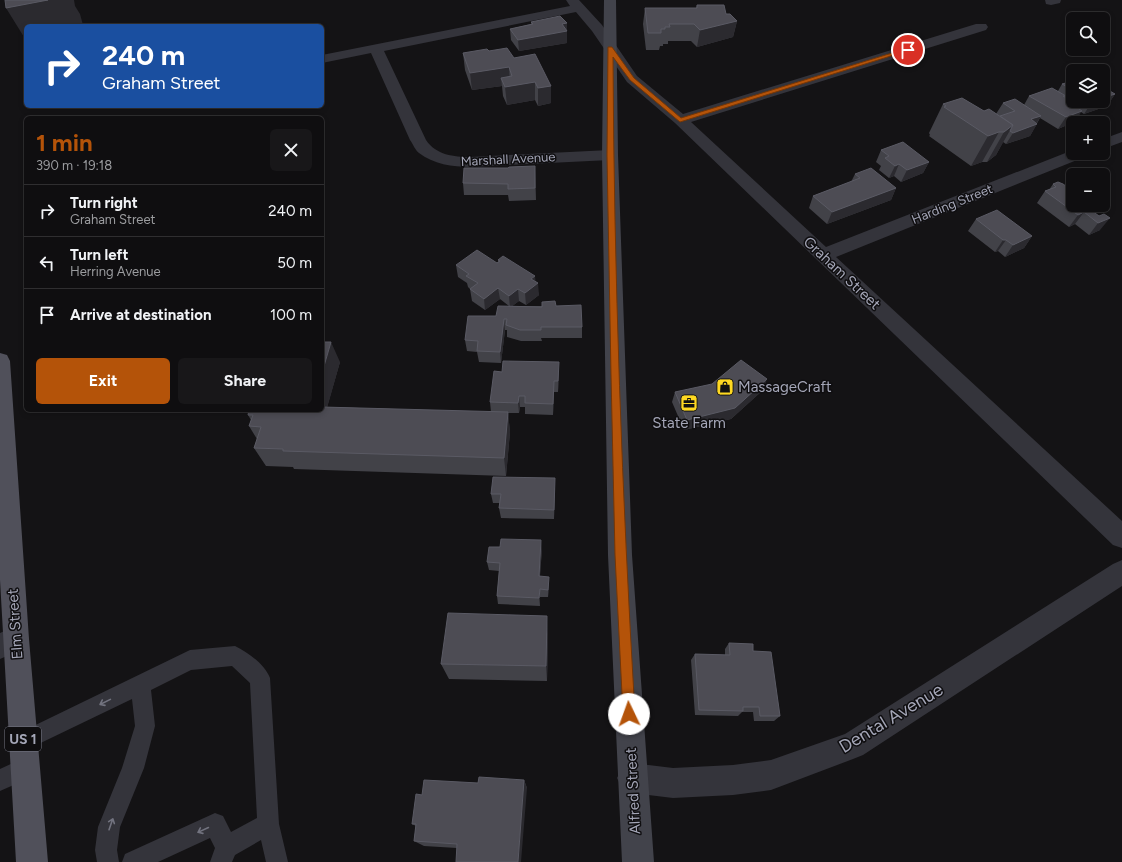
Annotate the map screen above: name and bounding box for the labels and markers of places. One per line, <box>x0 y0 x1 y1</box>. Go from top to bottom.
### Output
pin <box>891 33 925 67</box>
shop icon: MassageCraft <box>715 377 735 397</box>
place label: MassageCraft <box>738 378 832 396</box>
office icon: State Farm <box>679 393 699 413</box>
place label: State Farm <box>652 414 726 432</box>

